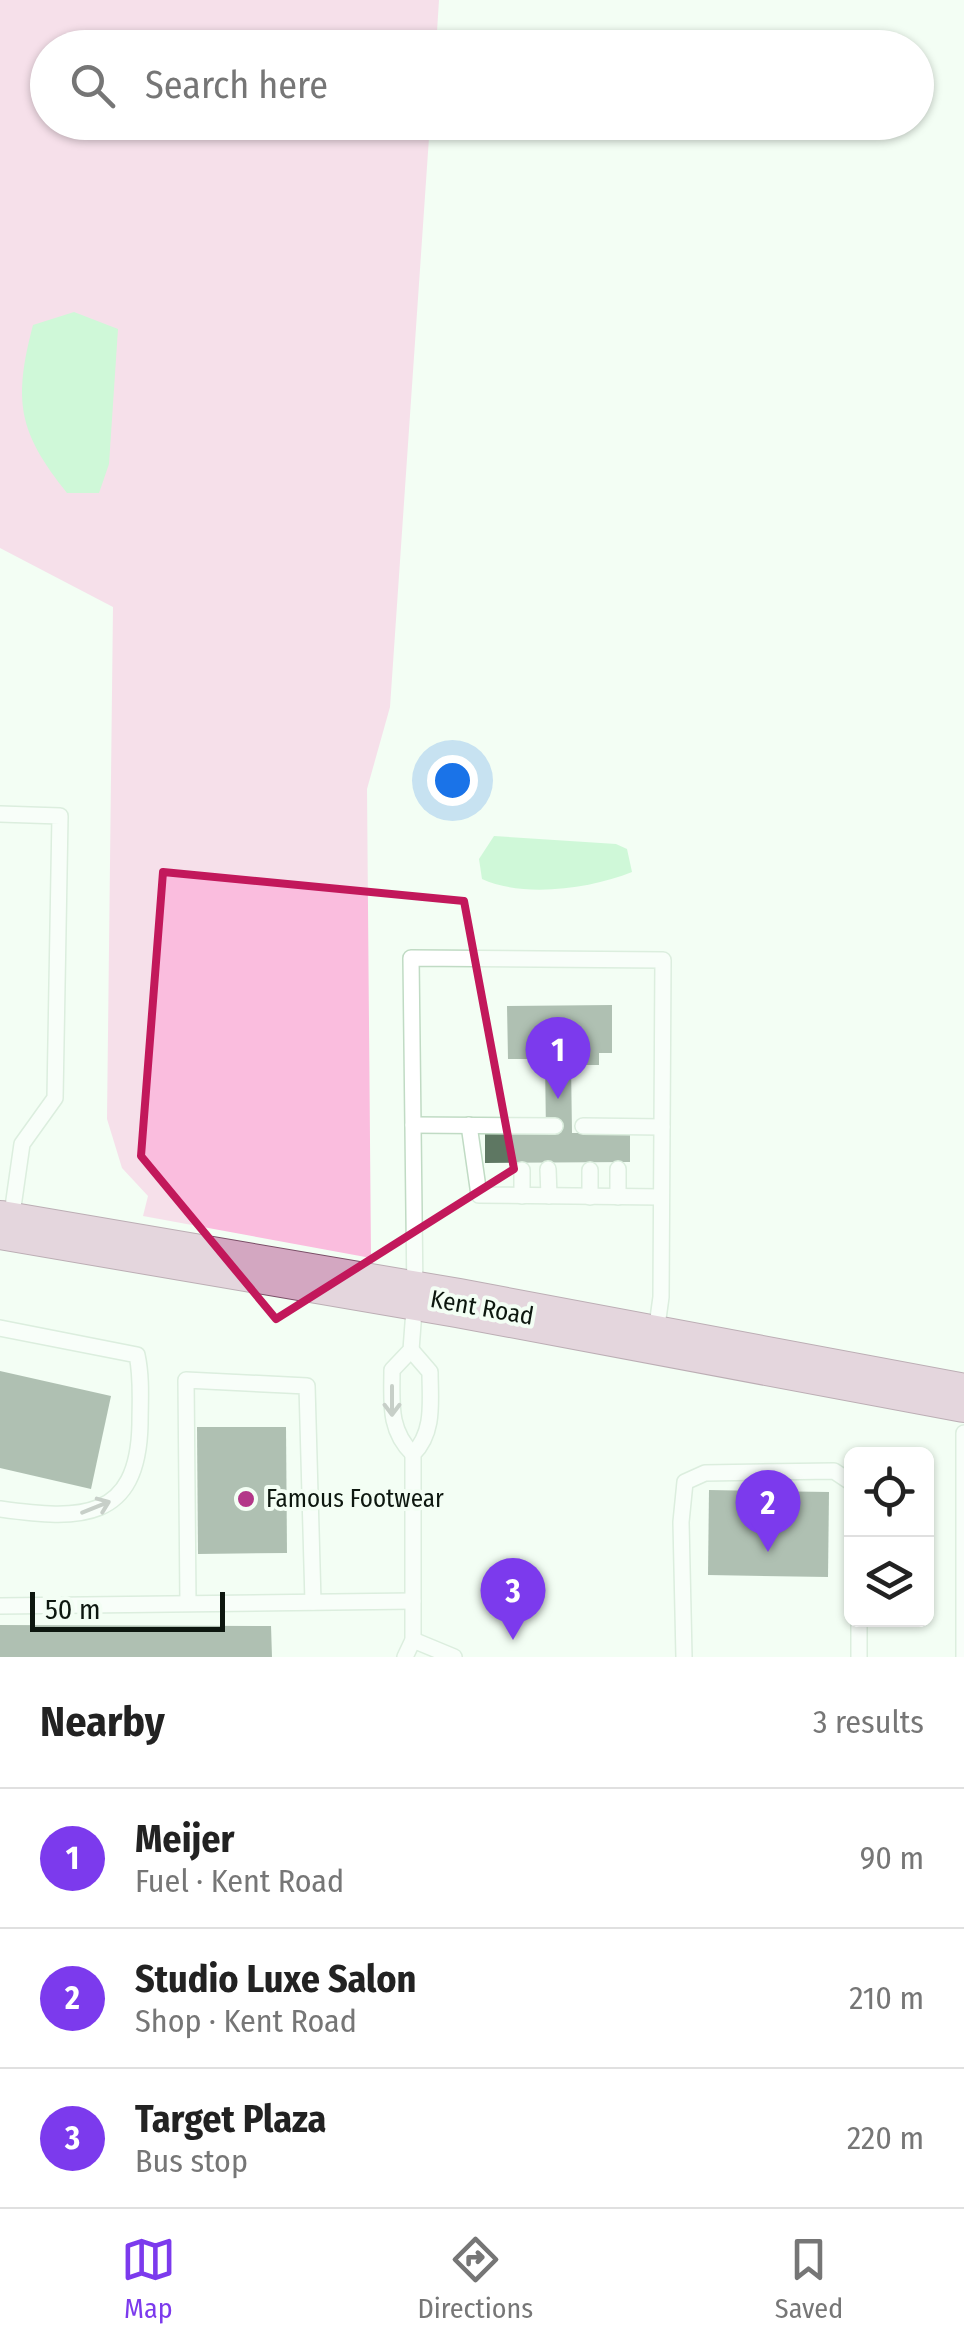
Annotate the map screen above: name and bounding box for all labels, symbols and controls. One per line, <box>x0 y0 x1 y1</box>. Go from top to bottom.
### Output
search box <box>30 30 934 140</box>
icon: search <box>65 58 120 113</box>
text: Search here <box>145 62 328 108</box>
your location <box>427 755 478 806</box>
pin: 1 <box>526 1016 590 1099</box>
street label: Kent Road <box>428 1284 536 1332</box>
one-way arrow <box>383 1385 402 1417</box>
map controls <box>844 1447 934 1627</box>
button: locate <box>844 1447 934 1537</box>
pin: 2 <box>736 1470 800 1552</box>
place label: Famous Footwear <box>266 1484 444 1514</box>
marker: Famous Footwear <box>235 1488 257 1510</box>
one-way arrow <box>80 1496 111 1514</box>
button: layers <box>844 1537 934 1627</box>
pin: 3 <box>480 1558 546 1640</box>
scale bar <box>30 1587 225 1632</box>
text: 50 m <box>45 1593 101 1626</box>
text: Nearby <box>40 1697 165 1747</box>
text: 3 results <box>813 1703 924 1741</box>
text: Meijer <box>135 1816 234 1862</box>
text: 1 <box>66 1839 79 1877</box>
text: 90 m <box>860 1839 924 1877</box>
text: Fuel · Kent Road <box>135 1862 344 1900</box>
text: Studio Luxe Salon <box>135 1956 417 2002</box>
text: 2 <box>65 1979 80 2017</box>
text: 210 m <box>849 1979 924 2017</box>
text: Shop · Kent Road <box>135 2002 357 2040</box>
text: Target Plaza <box>135 2096 326 2142</box>
text: 3 <box>65 2119 80 2157</box>
text: 220 m <box>847 2119 924 2157</box>
text: Bus stop <box>135 2142 248 2180</box>
tab: Map <box>121 2232 176 2325</box>
tab: Directions <box>417 2232 533 2325</box>
tab: Saved <box>775 2232 843 2325</box>

